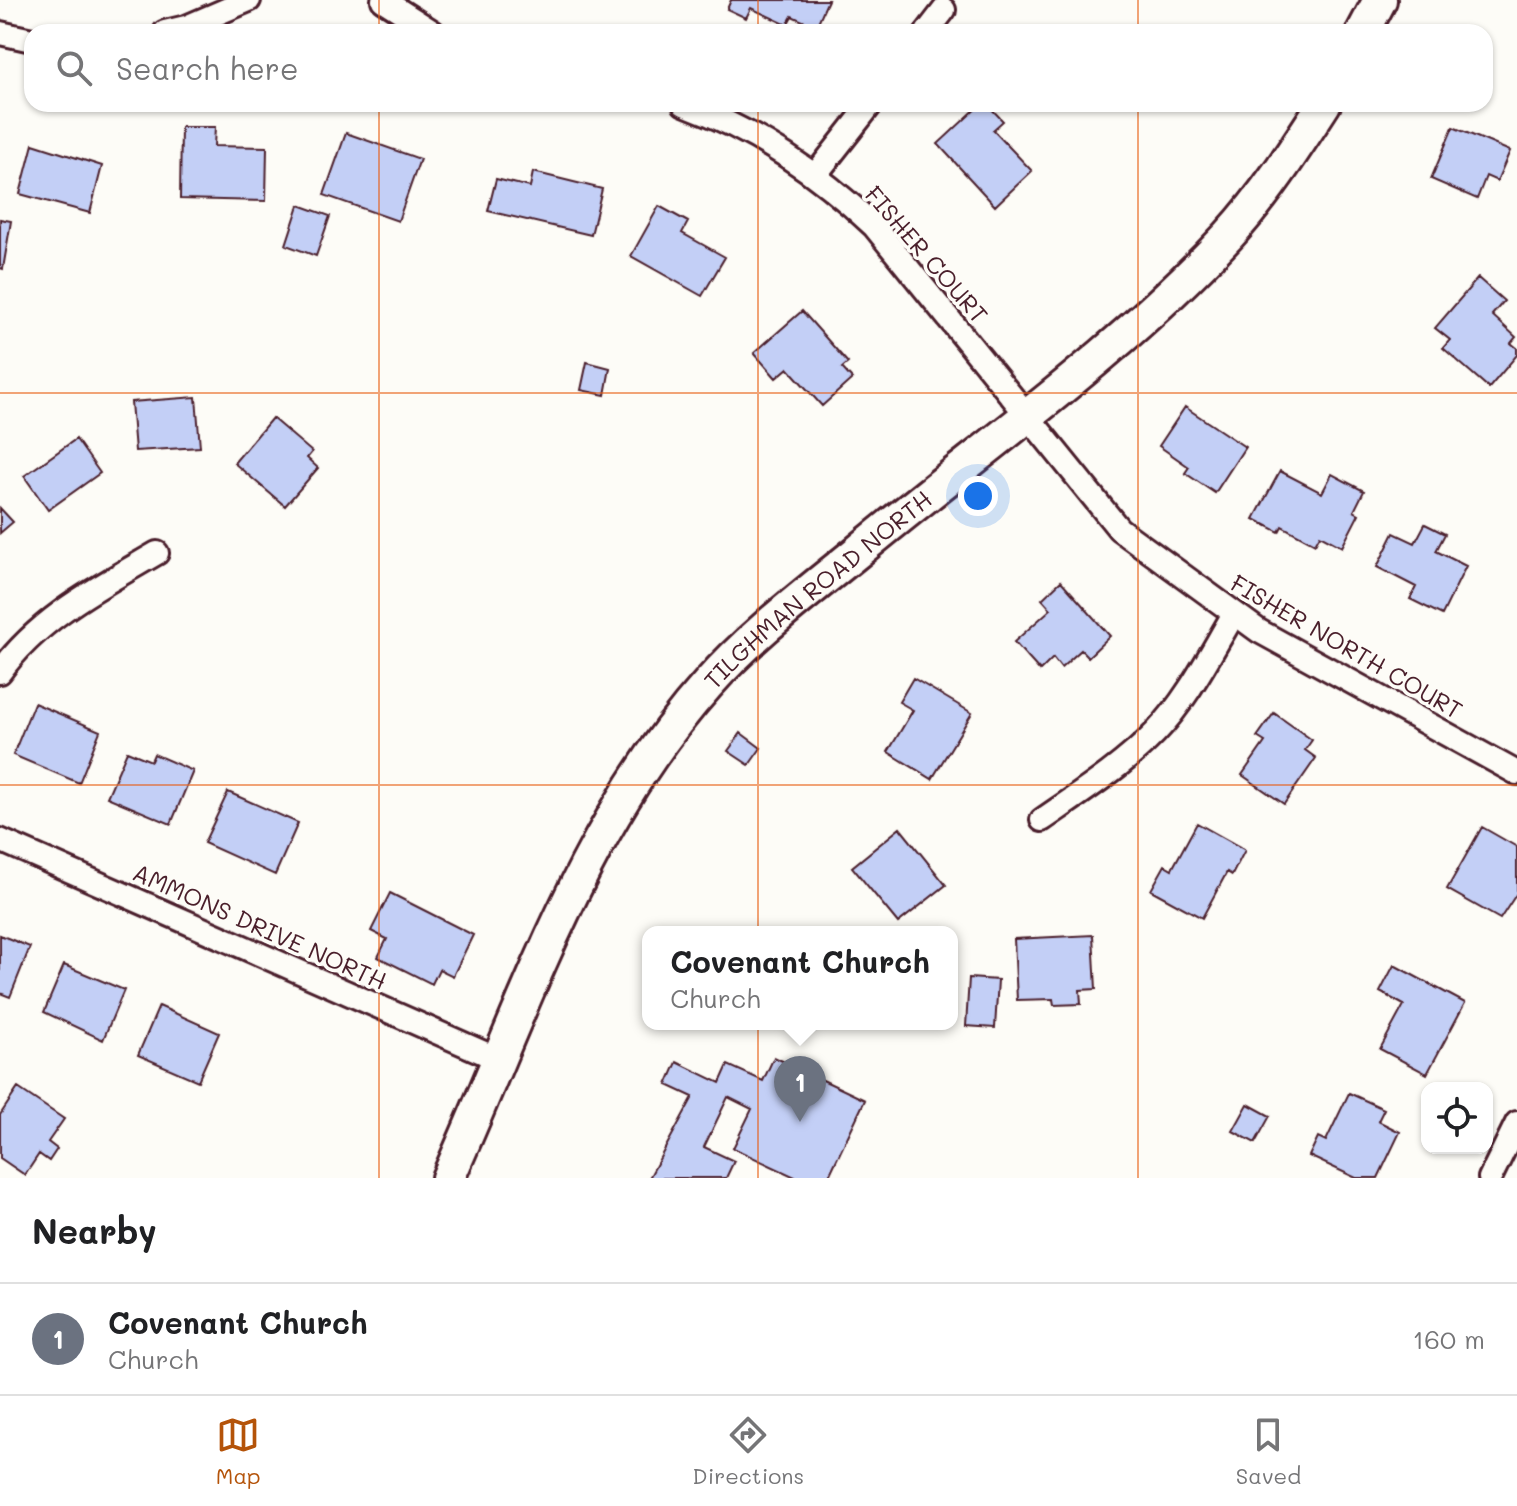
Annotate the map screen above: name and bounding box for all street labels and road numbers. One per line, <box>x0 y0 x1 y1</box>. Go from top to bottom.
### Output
street label: FISHER COURT <box>859 179 995 329</box>
street label: TILGHMAN ROAD NORTH <box>696 483 937 694</box>
street label: FISHER NORTH COURT <box>1226 567 1468 725</box>
street label: AMMONS DRIVE NORTH <box>128 856 392 996</box>

